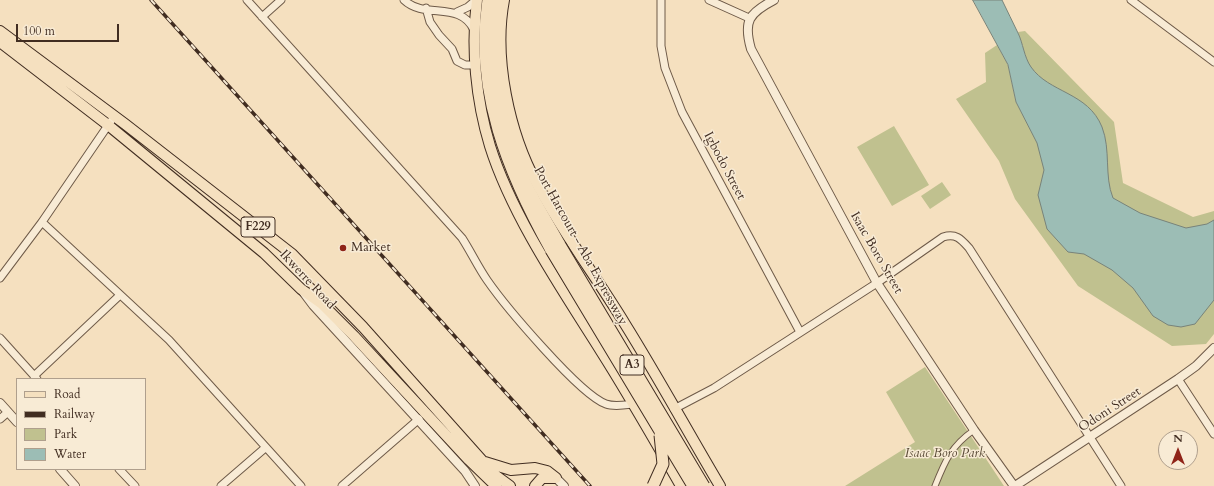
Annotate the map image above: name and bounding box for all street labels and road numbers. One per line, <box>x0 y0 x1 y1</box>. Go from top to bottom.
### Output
street label: Igbodo Street <box>700 129 748 203</box>
street label: Port Harcourt - Aba Expressway <box>530 164 630 328</box>
street label: Isaac Boro Street <box>846 209 906 297</box>
road number: F229 <box>241 217 275 237</box>
street label: Ikwerre Road <box>276 247 338 313</box>
road number: A3 <box>620 355 644 375</box>
street label: Odoni Street <box>1076 384 1144 436</box>

